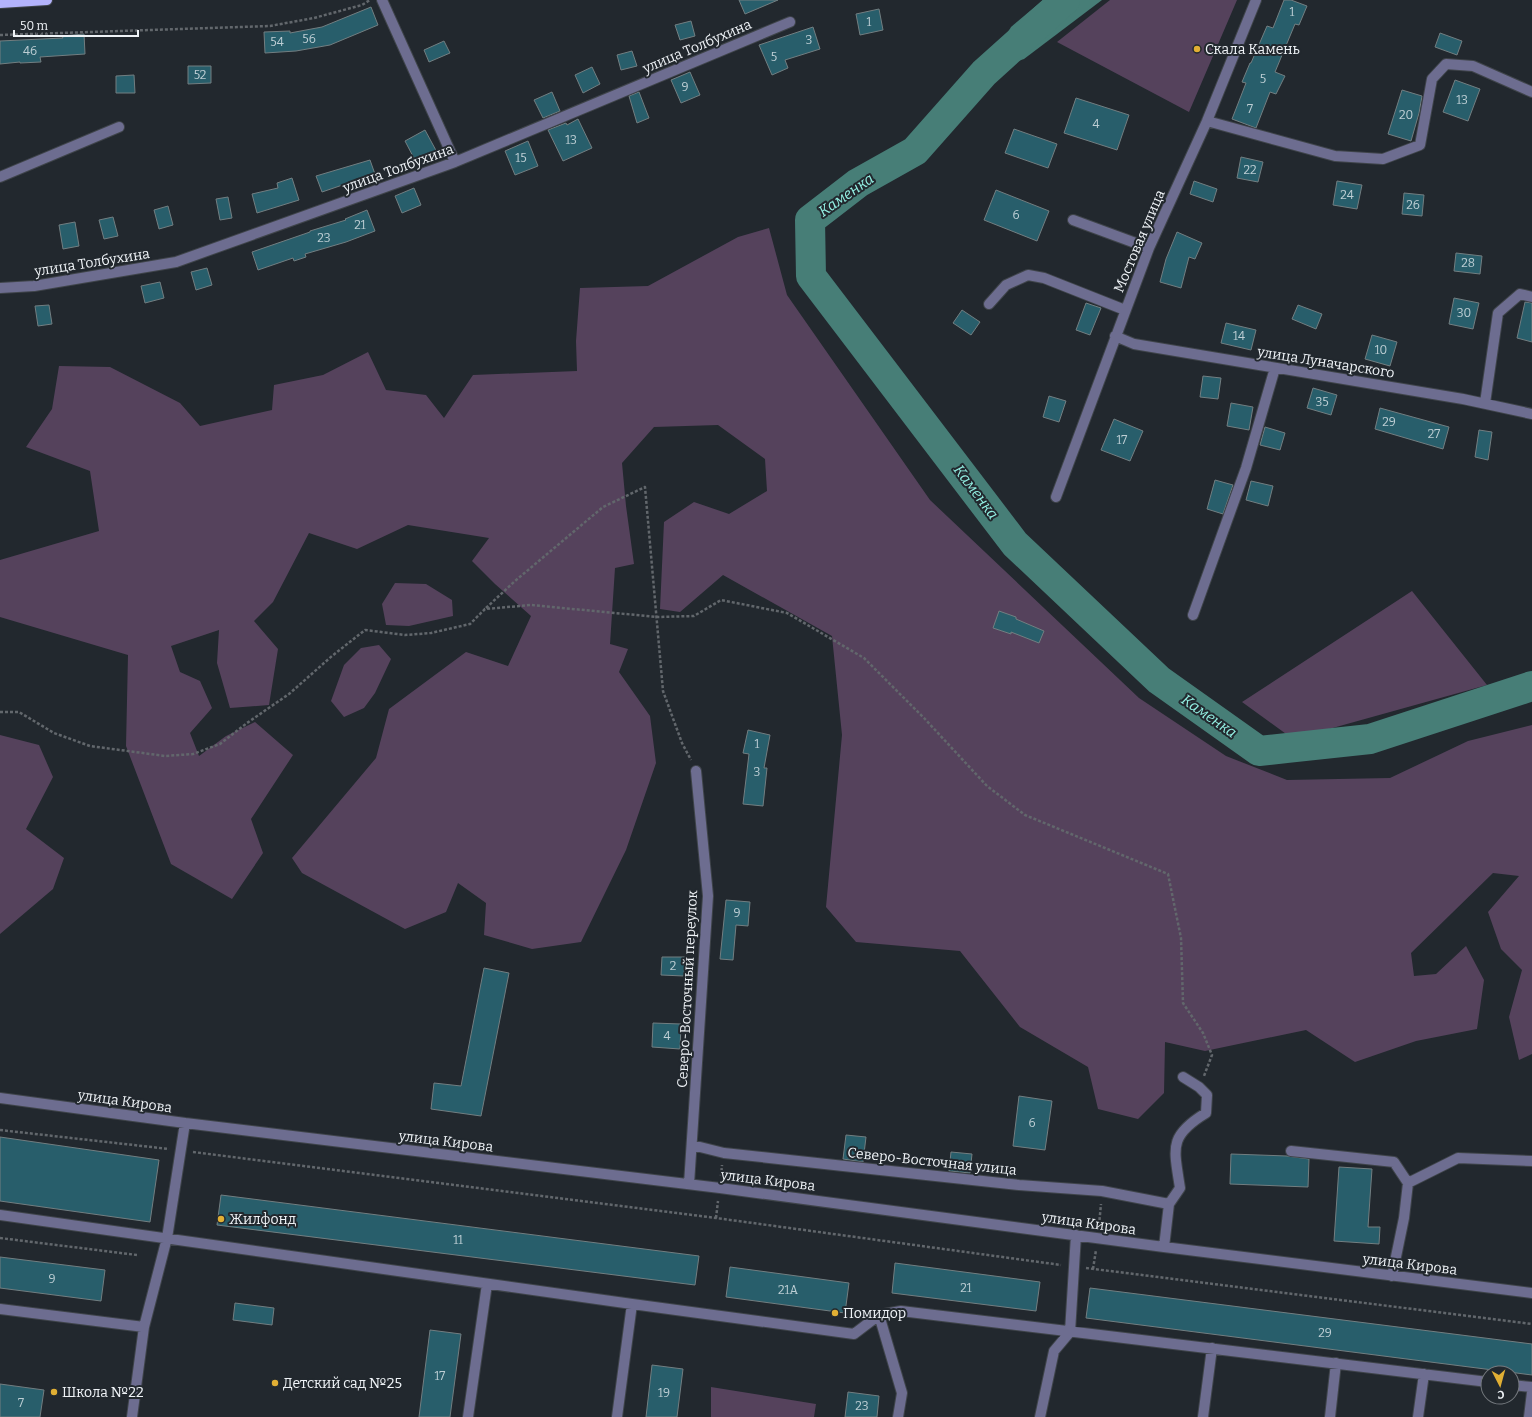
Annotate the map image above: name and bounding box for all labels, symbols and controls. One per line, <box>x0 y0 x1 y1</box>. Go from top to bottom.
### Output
house number: 1 <box>1290 5 1295 19</box>
scale bar <box>14 12 138 38</box>
house number: 1 <box>867 15 872 29</box>
street label: улица Толбухина <box>639 16 755 77</box>
text: 50 m <box>20 19 49 33</box>
house number: 56 <box>302 32 316 46</box>
house number: 3 <box>806 33 813 47</box>
house number: 54 <box>270 35 284 49</box>
place label: Скала Камень <box>1205 41 1300 58</box>
house number: 46 <box>23 44 37 58</box>
marker: Скала Камень <box>1192 44 1202 54</box>
house number: 5 <box>771 50 777 64</box>
house number: 52 <box>194 68 206 82</box>
house number: 5 <box>1260 72 1266 86</box>
house number: 9 <box>681 80 689 94</box>
house number: 13 <box>1456 93 1468 107</box>
house number: 7 <box>1247 102 1253 116</box>
house number: 20 <box>1399 108 1413 122</box>
house number: 4 <box>1092 117 1100 131</box>
house number: 13 <box>565 133 577 147</box>
street label: улица Толбухина <box>339 140 456 197</box>
house number: 15 <box>515 151 527 165</box>
house number: 22 <box>1243 163 1257 177</box>
water label: Каменка <box>815 169 877 221</box>
street label: Мостовая улица <box>1110 187 1169 295</box>
house number: 24 <box>1340 188 1354 202</box>
house number: 26 <box>1406 198 1420 212</box>
house number: 6 <box>1012 208 1020 222</box>
house number: 21 <box>354 218 366 232</box>
house number: 23 <box>317 231 331 245</box>
street label: улица Толбухина <box>32 245 151 280</box>
house number: 28 <box>1461 256 1475 270</box>
house number: 30 <box>1457 306 1471 320</box>
house number: 14 <box>1233 329 1245 343</box>
street label: улица Луначарского <box>1255 343 1396 382</box>
house number: 10 <box>1375 343 1387 357</box>
house number: 35 <box>1315 395 1329 409</box>
house number: 29 <box>1382 415 1396 429</box>
house number: 27 <box>1428 427 1440 441</box>
house number: 17 <box>1117 433 1127 447</box>
water label: Каменка <box>950 461 1002 523</box>
water label: Каменка <box>1178 690 1240 742</box>
house number: 1 <box>755 737 760 751</box>
house number: 3 <box>754 765 761 779</box>
street label: Северо-Восточный переулок <box>674 889 701 1088</box>
house number: 9 <box>733 906 741 920</box>
house number: 2 <box>670 959 676 973</box>
house number: 4 <box>663 1029 671 1043</box>
street label: улица Кирова <box>76 1086 173 1117</box>
house number: 6 <box>1028 1116 1036 1130</box>
street label: улица Кирова <box>397 1127 494 1156</box>
street label: Северо-Восточная улица <box>846 1144 1018 1179</box>
street label: улица Кирова <box>719 1166 816 1195</box>
street label: улица Кирова <box>1040 1208 1137 1239</box>
place label: Жилфонд <box>229 1211 297 1228</box>
marker: Жилфонд <box>216 1214 226 1224</box>
house number: 11 <box>453 1233 463 1247</box>
street label: улица Кирова <box>1361 1250 1458 1279</box>
house number: 9 <box>48 1272 56 1286</box>
house number: 21 <box>960 1281 972 1295</box>
house number: 21А <box>778 1283 798 1297</box>
place label: Помидор <box>843 1305 906 1322</box>
marker: Помидор <box>830 1308 840 1318</box>
house number: 29 <box>1318 1326 1332 1340</box>
north arrow <box>1480 1365 1520 1405</box>
house number: 17 <box>435 1369 445 1383</box>
place label: Детский сад №25 <box>283 1375 402 1392</box>
marker: Детский сад №25 <box>270 1378 280 1388</box>
place label: Школа №22 <box>62 1384 144 1401</box>
house number: 19 <box>658 1386 670 1400</box>
marker: Школа №22 <box>49 1387 59 1397</box>
text: С <box>1497 1388 1505 1401</box>
house number: 7 <box>18 1396 24 1410</box>
house number: 23 <box>855 1399 869 1413</box>

